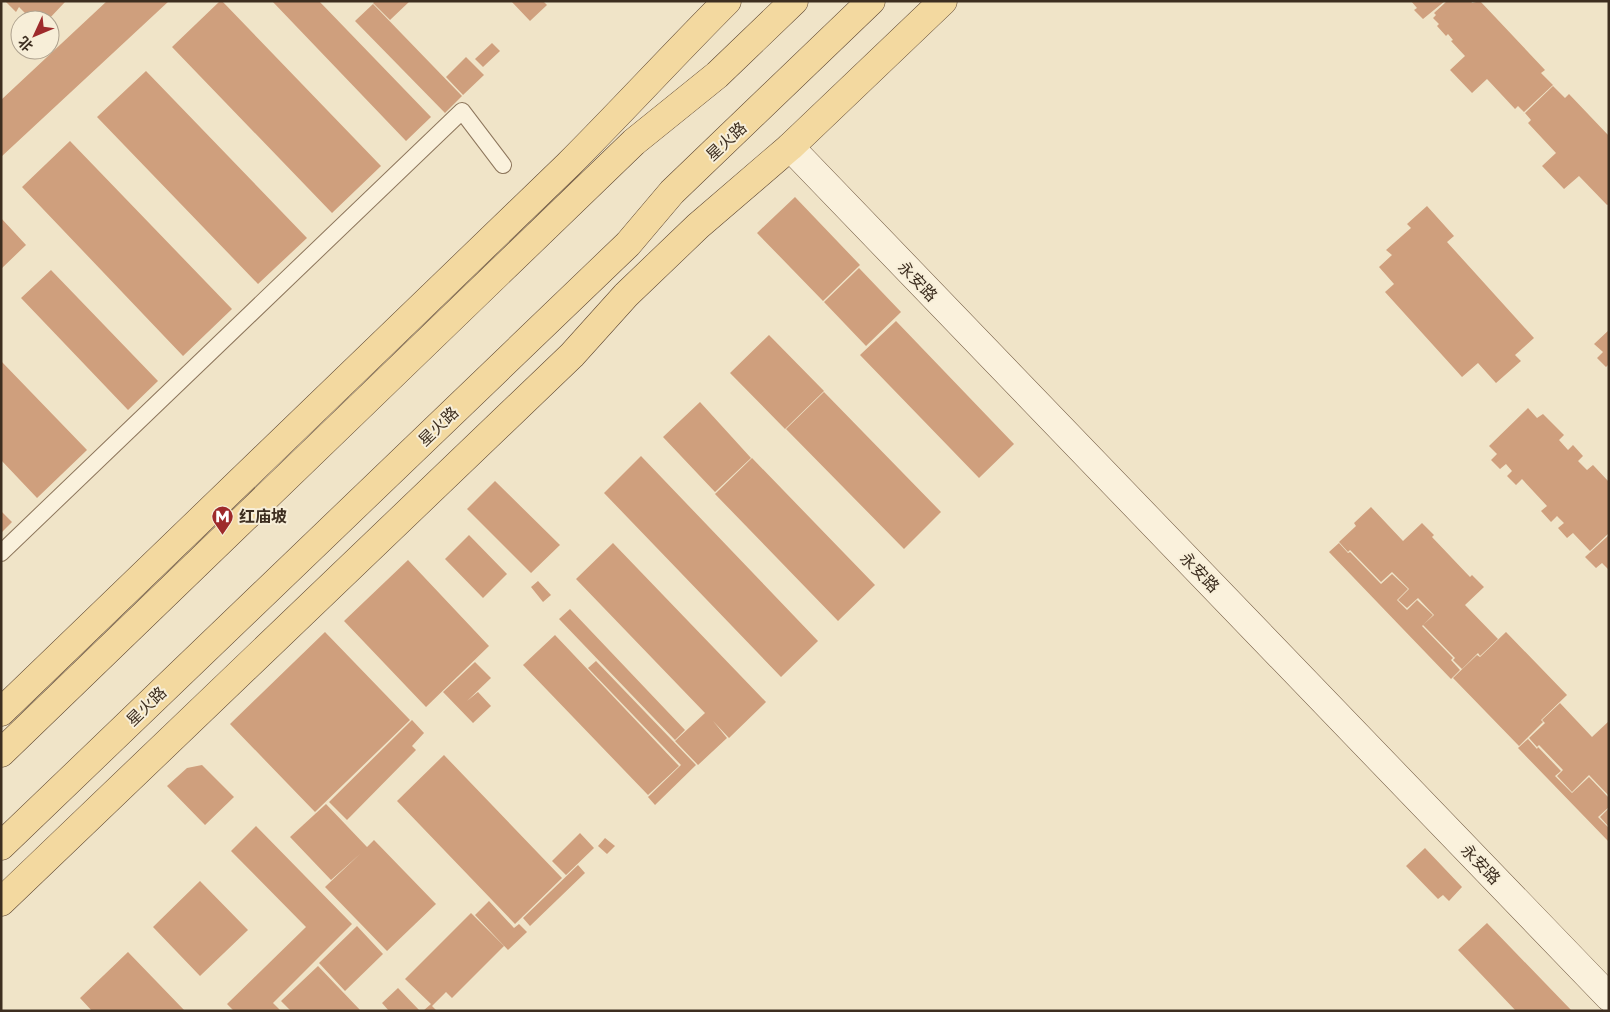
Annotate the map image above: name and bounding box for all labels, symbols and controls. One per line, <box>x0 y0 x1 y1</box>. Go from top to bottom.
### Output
north arrow <box>10 10 60 60</box>
text: 北 <box>14 33 37 56</box>
street label: 星火路 <box>701 117 751 165</box>
street label: 永安路 <box>893 256 943 306</box>
street label: 星火路 <box>413 401 463 451</box>
metro station icon: 红庙坡 <box>211 504 235 535</box>
place label: 红庙坡 <box>239 505 287 527</box>
street label: 永安路 <box>1175 547 1225 597</box>
street label: 星火路 <box>121 681 171 731</box>
street label: 永安路 <box>1456 839 1506 889</box>

